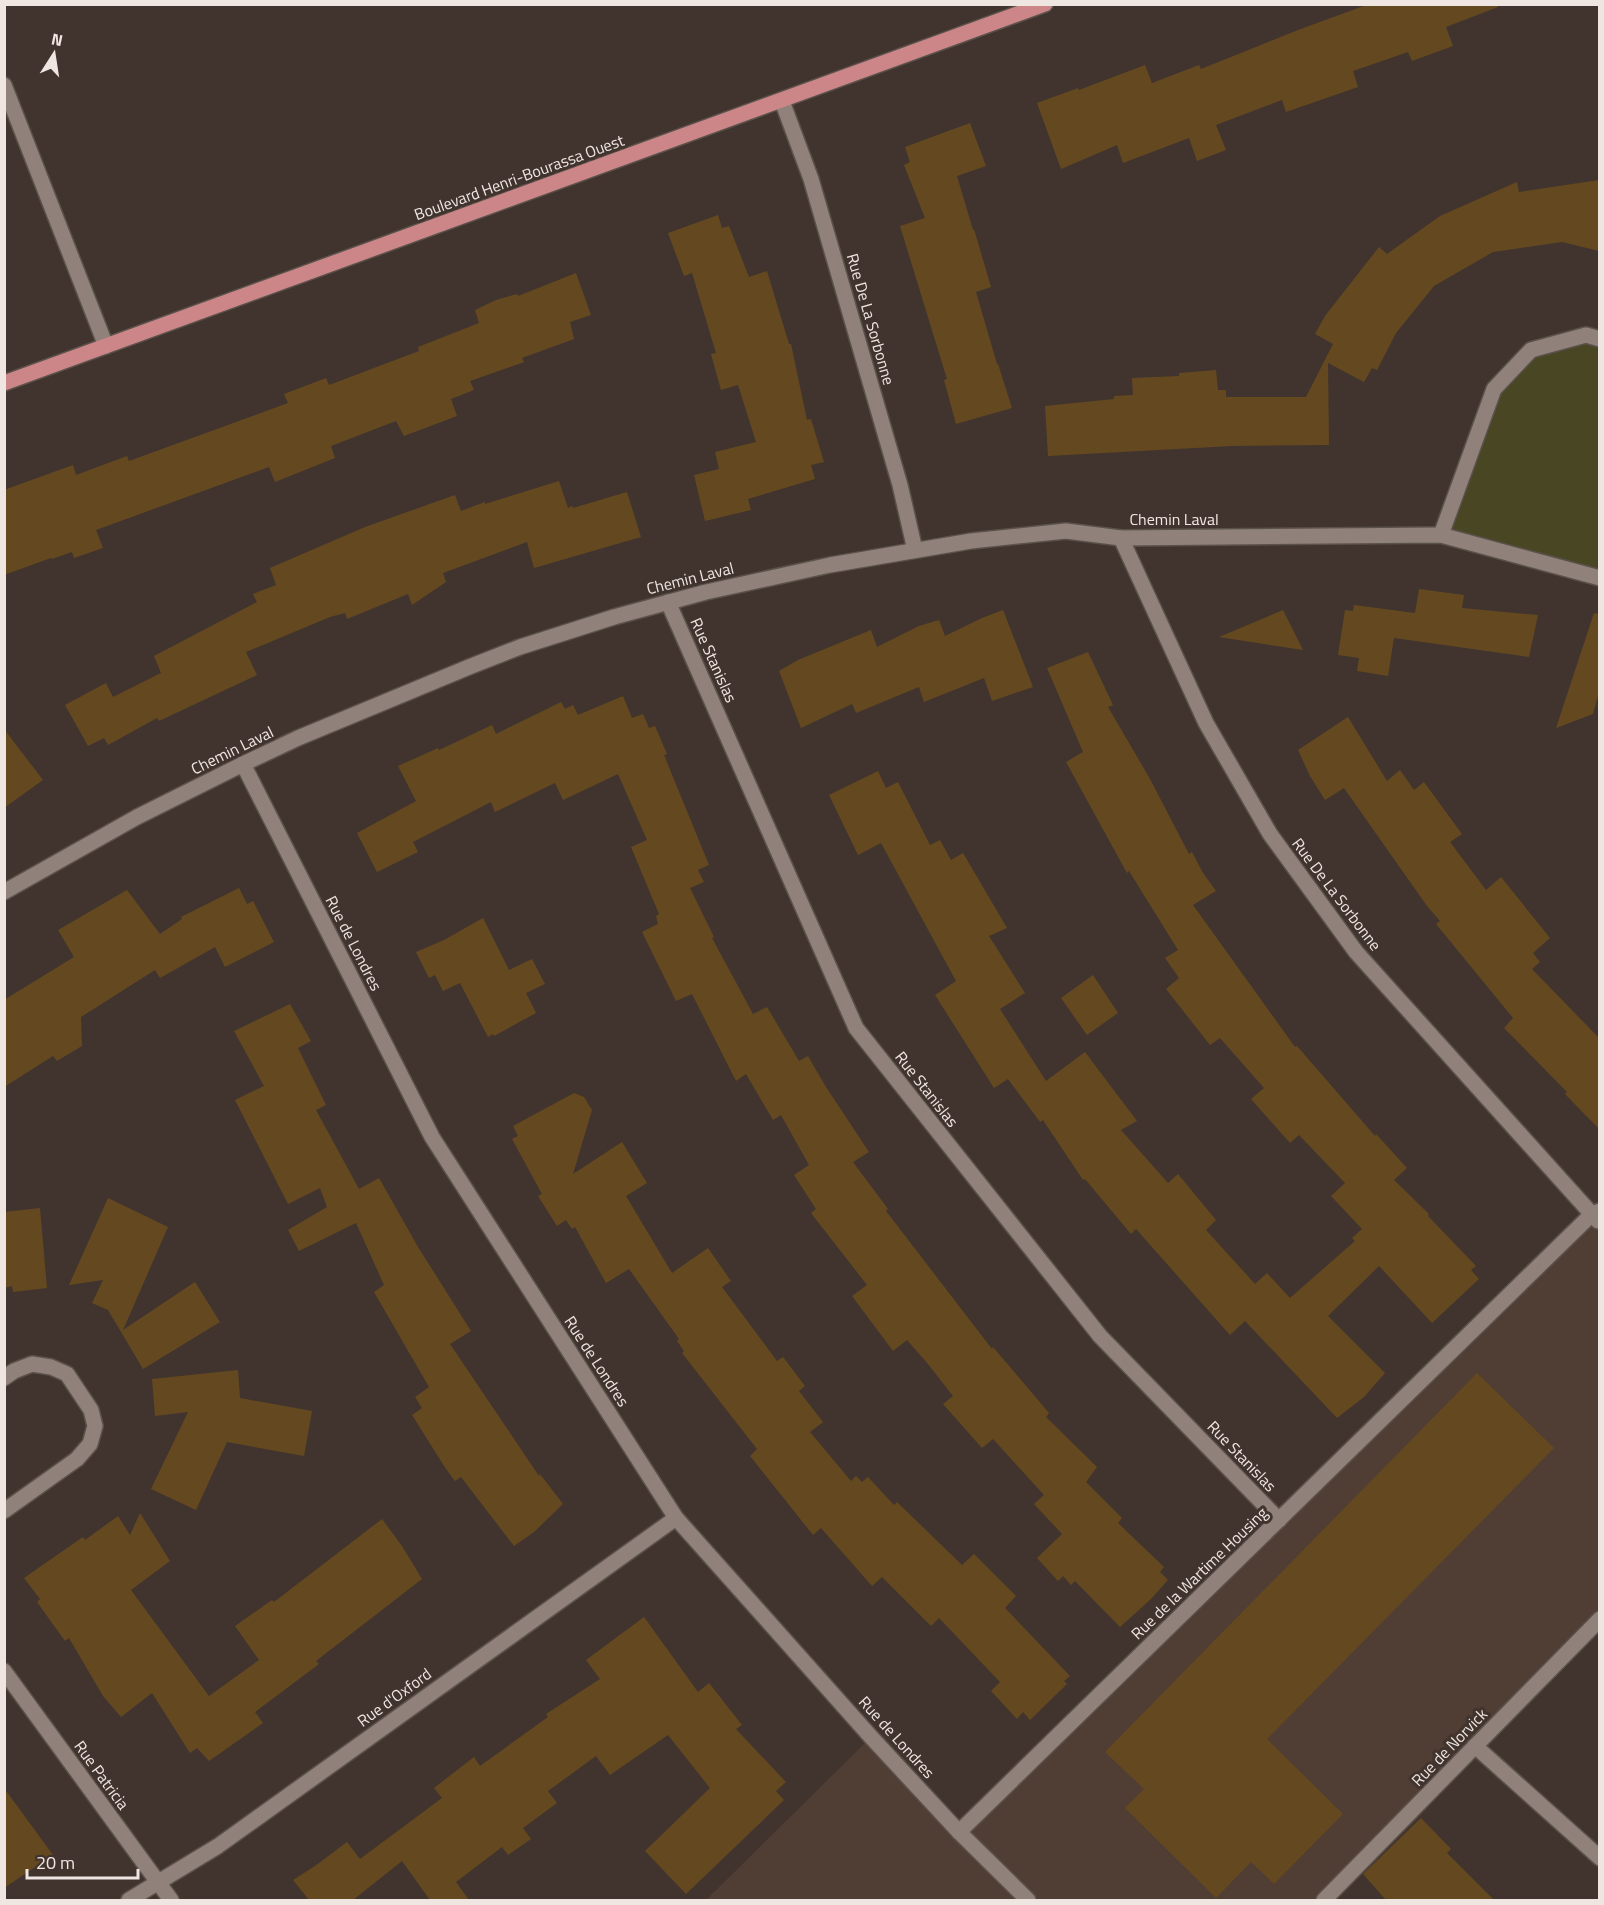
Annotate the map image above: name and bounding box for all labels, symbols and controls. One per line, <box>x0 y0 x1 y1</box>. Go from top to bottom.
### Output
north arrow <box>24 24 84 84</box>
text: N <box>49 26 65 52</box>
street label: Boulevard Henri-Bourassa Ouest <box>411 128 628 226</box>
street label: Rue De La Sorbonne <box>841 250 901 388</box>
street label: Chemin Laval <box>1129 507 1219 531</box>
street label: Chemin Laval <box>644 556 736 600</box>
street label: Rue Stanislas <box>685 614 743 706</box>
street label: Chemin Laval <box>187 720 277 780</box>
street label: Rue De La Sorbonne <box>1287 833 1387 955</box>
street label: Rue de Londres <box>320 891 388 995</box>
street label: Rue Stanislas <box>890 1046 964 1132</box>
street label: Rue de Londres <box>559 1311 635 1411</box>
street label: Rue Stanislas <box>1202 1415 1282 1497</box>
street label: Rue de la Wartime Housing <box>1125 1501 1273 1645</box>
street label: Rue d'Oxford <box>352 1662 436 1732</box>
street label: Rue de Londres <box>853 1690 941 1784</box>
street label: Rue de Norvick <box>1405 1702 1493 1791</box>
street label: Rue Patricia <box>69 1735 135 1815</box>
scale bar <box>27 1842 138 1880</box>
text: 20 m <box>36 1849 75 1876</box>

